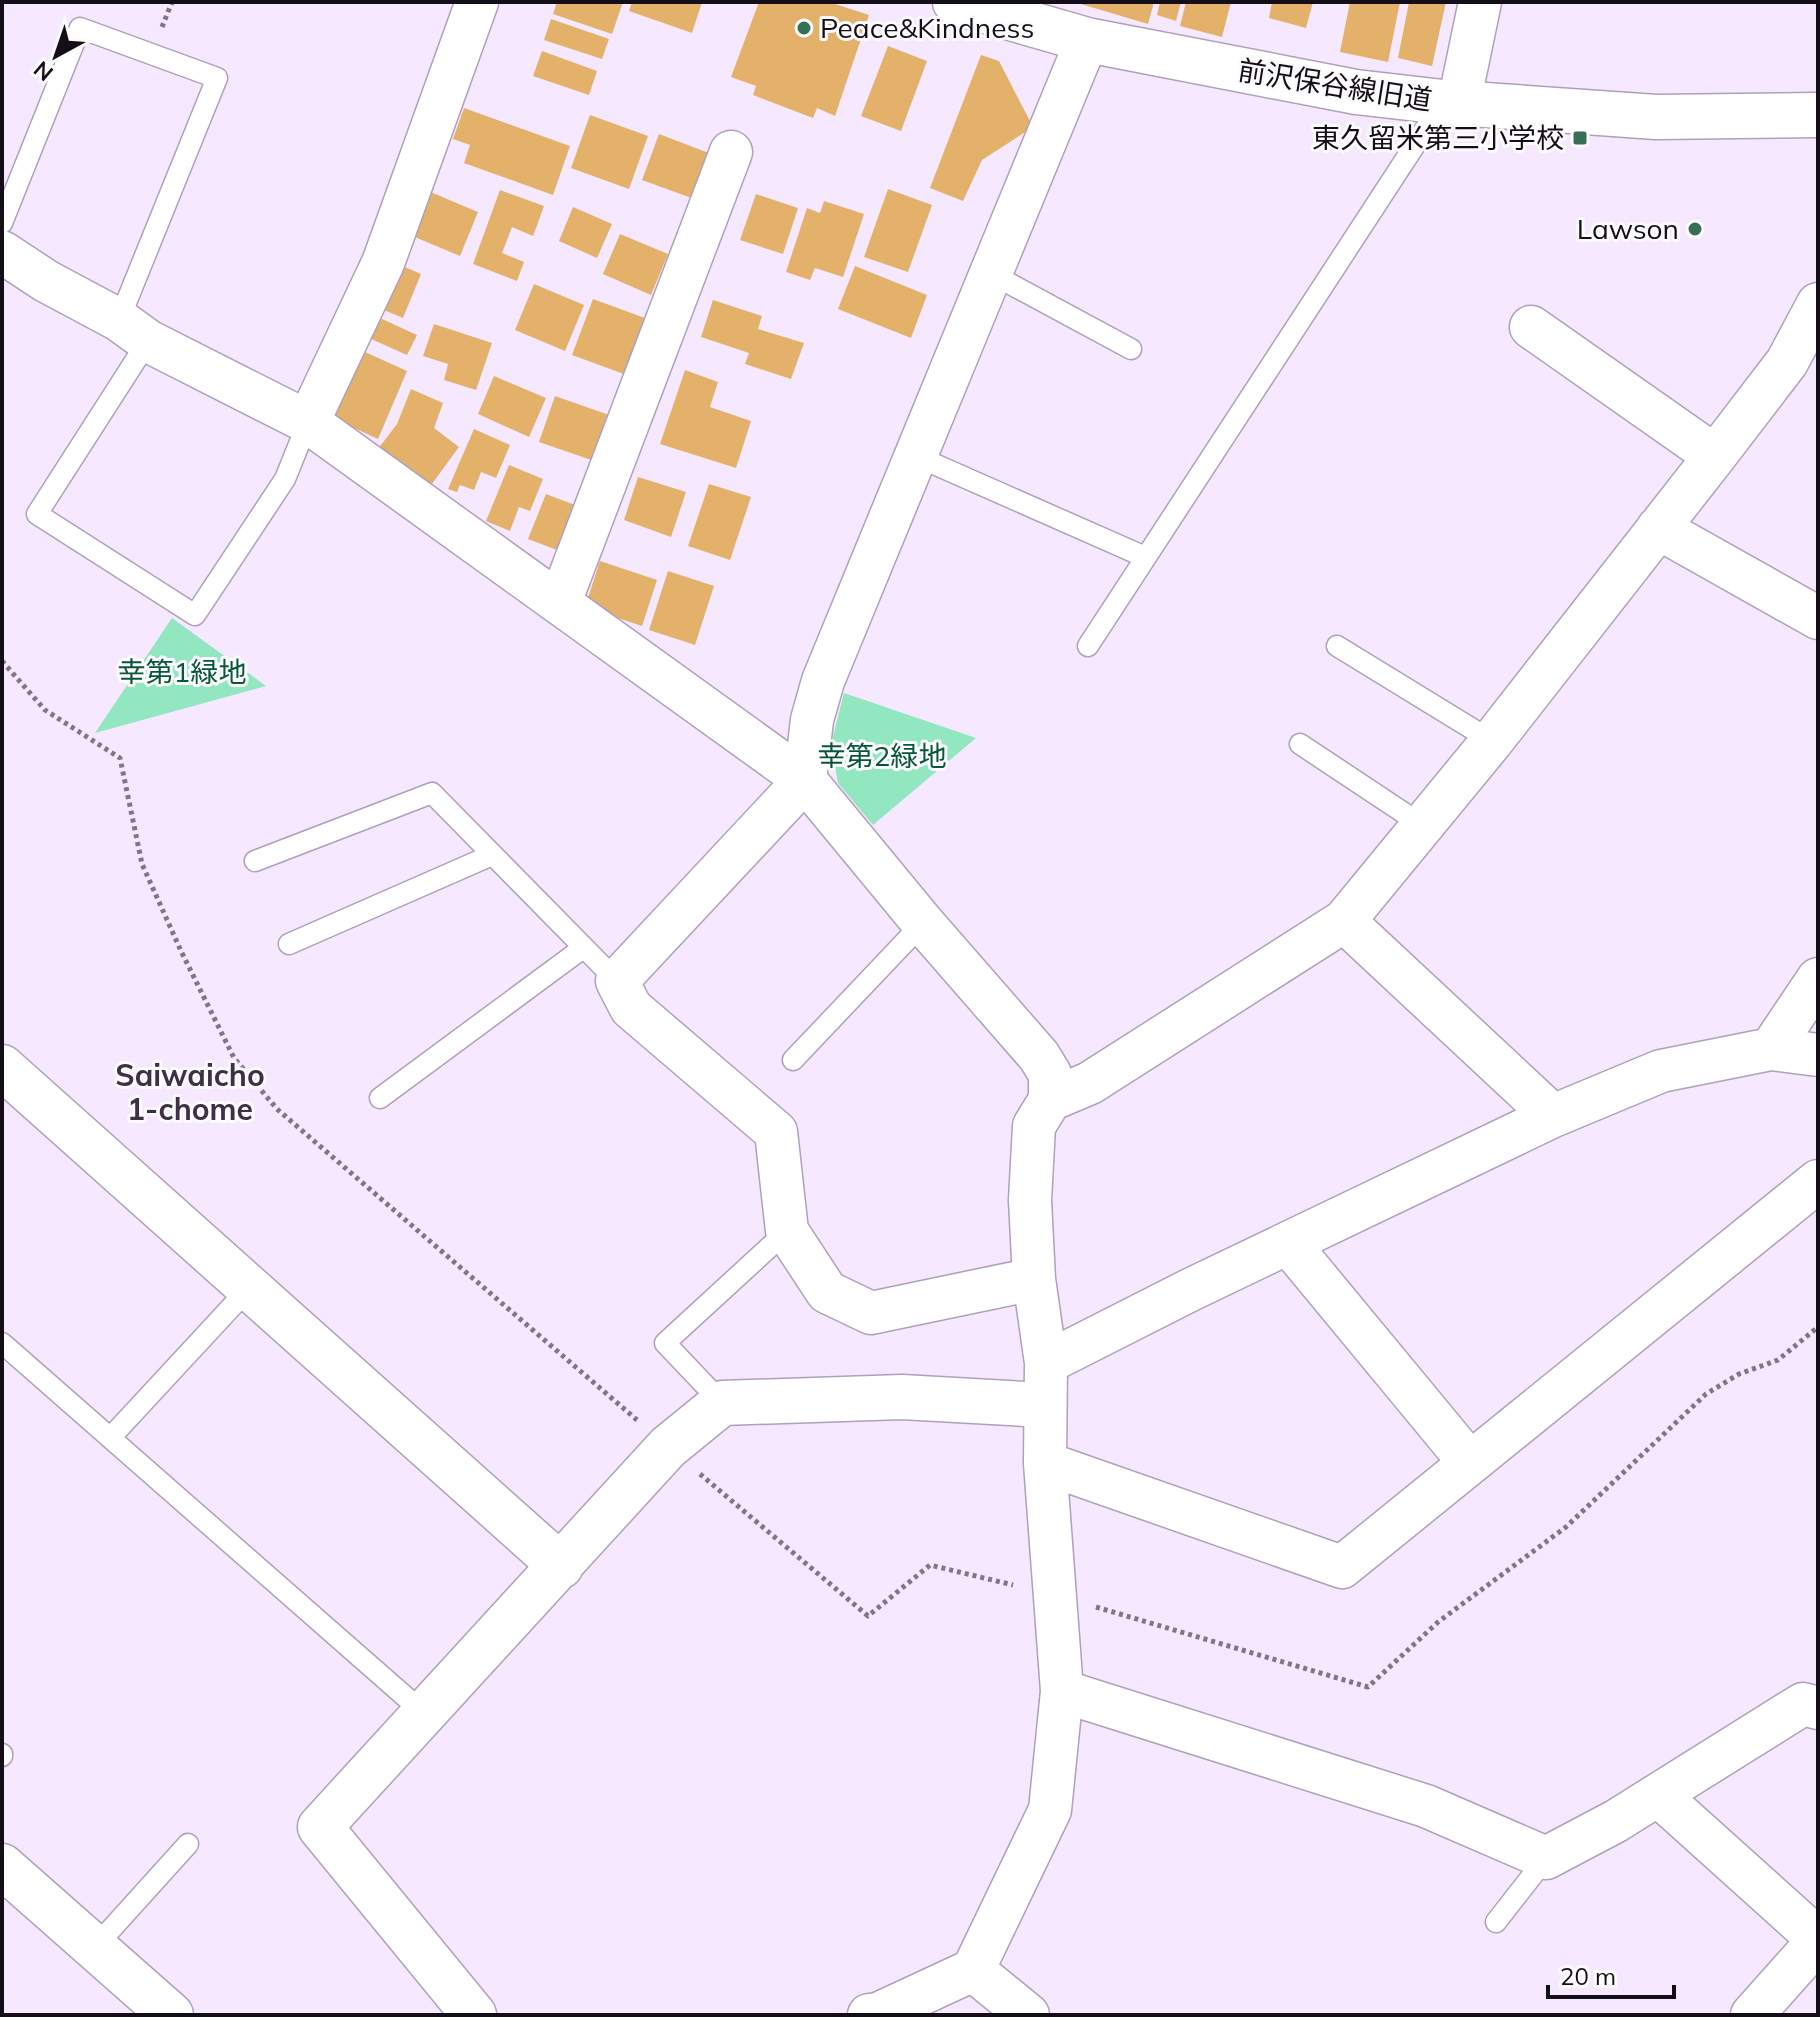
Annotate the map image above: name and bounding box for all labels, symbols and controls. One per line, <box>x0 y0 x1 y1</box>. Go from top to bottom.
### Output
place label: Peace&Kindness <box>820 10 1034 45</box>
north arrow <box>16 16 96 96</box>
marker: Peace&Kindness <box>795 19 813 37</box>
street label: 前沢保谷線旧道 <box>1236 52 1435 117</box>
text: N <box>28 55 59 87</box>
place label: 東久留米第三小学校 <box>1312 120 1564 155</box>
marker: 東久留米第三小学校 <box>1571 129 1589 147</box>
place label: Lawson <box>1577 211 1679 246</box>
marker: Lawson <box>1686 220 1704 238</box>
park label: 幸第1緑地 <box>118 654 246 689</box>
park label: 幸第2緑地 <box>818 738 946 773</box>
district label: Saiwaicho 1-chome <box>115 1056 265 1128</box>
scale bar <box>1548 1949 1674 1999</box>
text: 20 m <box>1560 1961 1616 1991</box>

